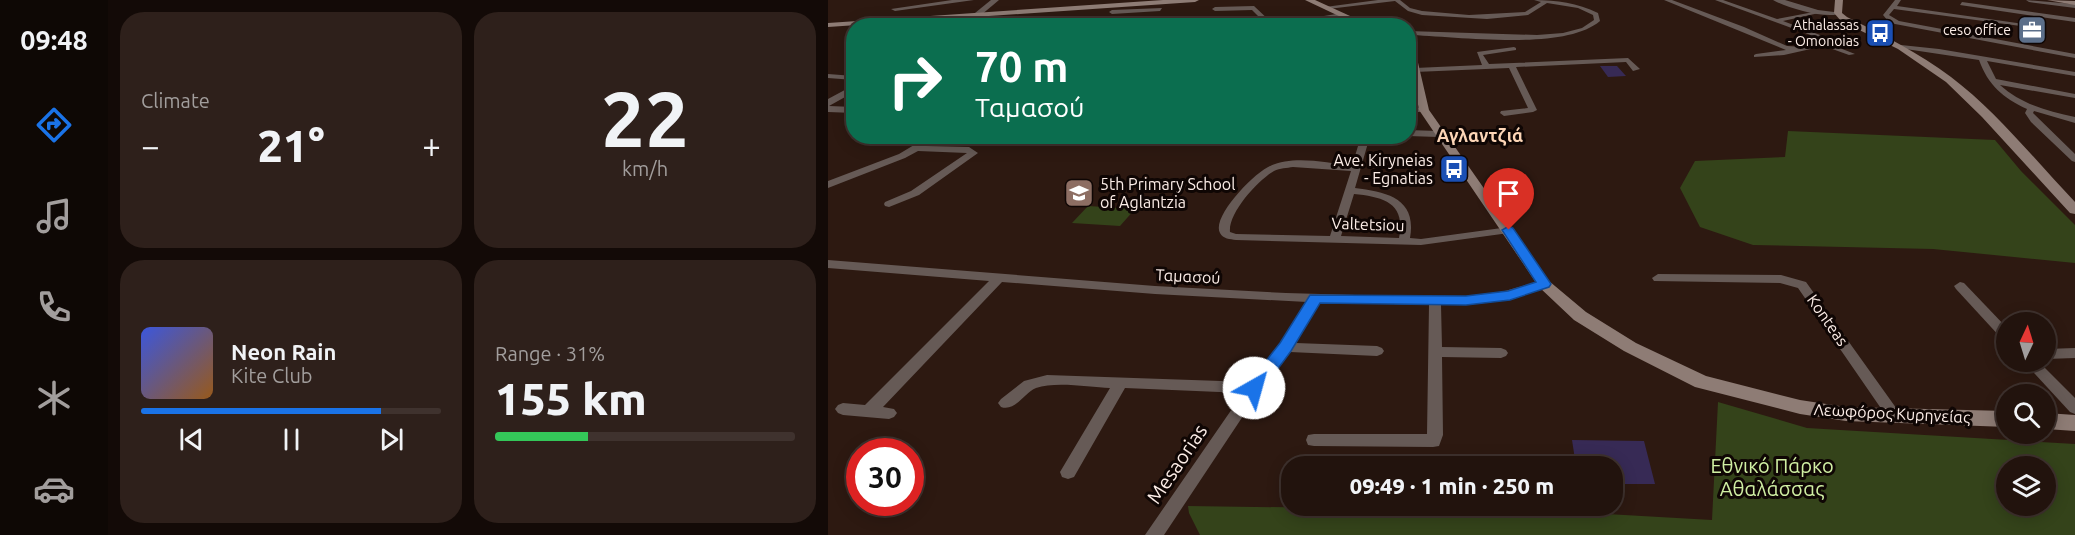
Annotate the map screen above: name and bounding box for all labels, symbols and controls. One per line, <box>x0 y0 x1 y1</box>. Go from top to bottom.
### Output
office icon: ceso office <box>2016 14 2048 46</box>
place label: Athalassas - Omonoias <box>1788 17 1859 49</box>
bus stop icon: Athalassas - Omonoias <box>1864 17 1896 49</box>
place label: ceso office <box>1943 22 2011 38</box>
text: 09:48 <box>20 25 88 55</box>
icon: right <box>876 42 954 120</box>
text: 70 m <box>975 43 1069 90</box>
text: 22 <box>601 74 689 162</box>
text: Climate <box>141 89 210 112</box>
text: Ταμασού <box>975 92 1085 122</box>
icon: directions <box>33 104 75 146</box>
text: 21° <box>257 120 325 171</box>
district label: Αγλαντζιά <box>1437 125 1523 146</box>
text: − <box>141 127 160 164</box>
text: + <box>422 127 441 164</box>
place label: Ave. Kiryneias - Egnatias <box>1333 151 1433 187</box>
bus stop icon: Ave. Kiryneias - Egnatias <box>1438 153 1470 185</box>
text: km/h <box>622 157 668 180</box>
pin <box>1483 168 1534 230</box>
place label: 5th Primary School of Aglantzia <box>1100 175 1235 211</box>
school or university icon: 5th Primary School of Aglantzia <box>1063 177 1095 209</box>
icon: arrive <box>1492 177 1525 210</box>
icon: music <box>33 195 75 237</box>
street label: Valtetsiou <box>1331 214 1405 234</box>
street label: Ταμασού <box>1155 265 1221 287</box>
icon: phone <box>33 286 75 328</box>
street label: Konteas <box>1804 291 1852 349</box>
north arrow <box>1996 312 2056 372</box>
map controls <box>1996 312 2056 516</box>
text: Neon Rain <box>231 339 336 364</box>
text: Range · 31% <box>495 342 605 365</box>
position arrow <box>1222 356 1286 420</box>
text: Kite Club <box>231 364 313 387</box>
text: 155 km <box>495 373 647 424</box>
icon: climate <box>33 377 75 419</box>
button: search <box>1996 384 2056 444</box>
street label: Λεωφόρος Κυρηνείας <box>1813 400 1971 427</box>
street label: Mesaorias <box>1142 420 1211 508</box>
icon: previous <box>175 423 208 456</box>
icon: pause <box>275 423 308 456</box>
icon: next <box>375 423 408 456</box>
speed limit sign: 30 <box>846 438 924 516</box>
park label: Εθνικό Πάρκο Αθαλάσσας <box>1710 454 1834 500</box>
button: layers <box>1996 456 2056 516</box>
icon: car <box>33 468 75 510</box>
text: 09:49 · 1 min · 250 m <box>1350 473 1554 498</box>

